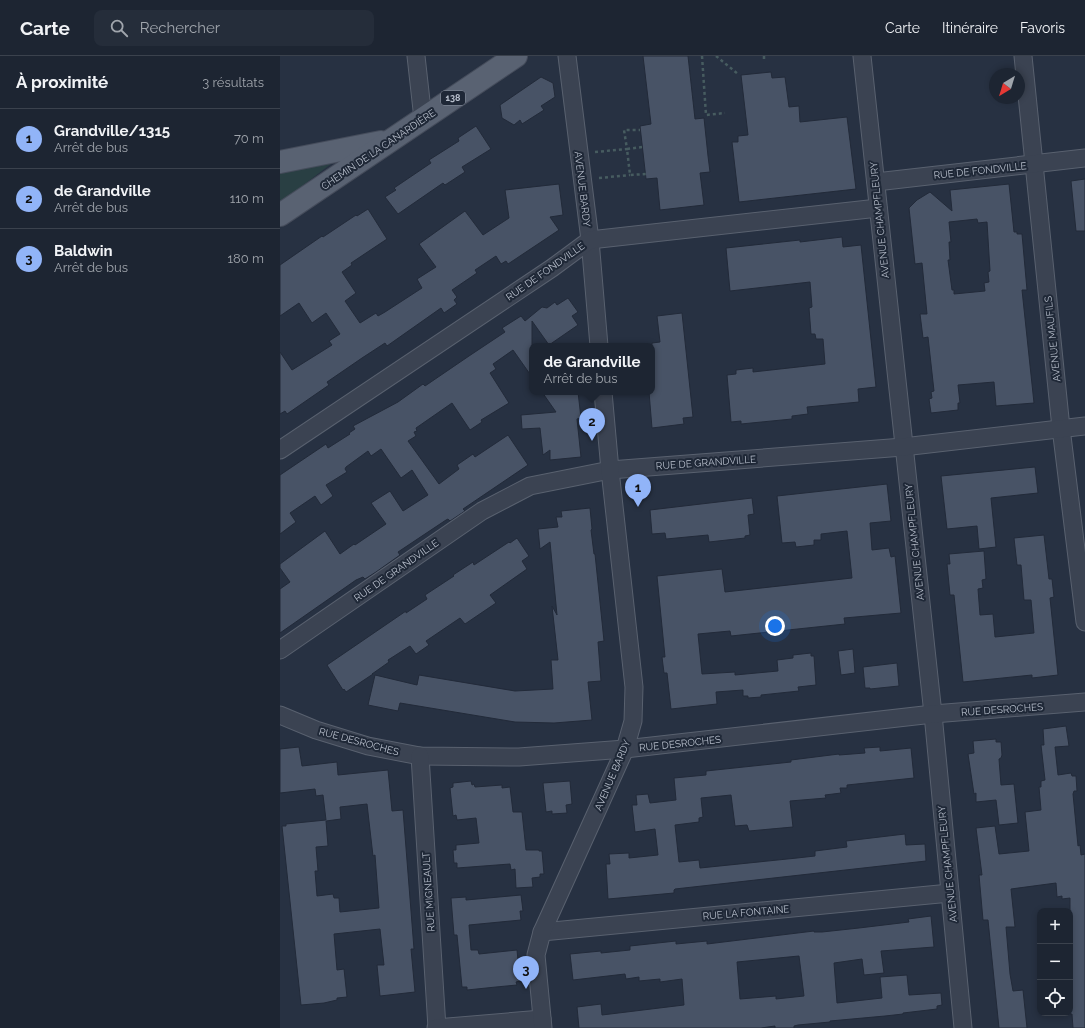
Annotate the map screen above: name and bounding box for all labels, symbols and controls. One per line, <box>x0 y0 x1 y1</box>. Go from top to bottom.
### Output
search box <box>94 10 374 46</box>
text: Carte <box>20 17 70 39</box>
icon: search <box>108 17 130 39</box>
text: Rechercher <box>140 19 220 37</box>
text: Carte <box>885 20 920 36</box>
text: Itinéraire <box>942 20 998 36</box>
text: Favoris <box>1020 20 1065 36</box>
north arrow <box>989 68 1025 104</box>
text: À proximité <box>16 72 108 92</box>
text: 3 résultats <box>202 75 264 90</box>
road number: 138 <box>441 91 465 105</box>
street label: CHEMIN DE LA CANARDIÈRE <box>319 107 437 192</box>
text: Grandville/1315 <box>54 122 170 140</box>
text: 1 <box>26 131 32 146</box>
text: 70 m <box>234 131 264 146</box>
text: Arrêt de bus <box>54 140 128 155</box>
street label: AVENUE BARDY <box>572 151 593 228</box>
street label: RUE DE FONDVILLE <box>933 160 1027 181</box>
street label: AVENUE CHAMPFLEURY <box>868 161 891 279</box>
text: de Grandville <box>54 182 151 200</box>
text: 2 <box>25 191 33 206</box>
text: 110 m <box>230 191 264 206</box>
text: Arrêt de bus <box>54 200 128 215</box>
street label: RUE DE FONDVILLE <box>504 240 587 303</box>
text: Baldwin <box>54 242 113 260</box>
text: 3 <box>25 251 33 266</box>
text: 180 m <box>228 251 264 266</box>
text: Arrêt de bus <box>54 260 128 275</box>
street label: AVENUE MAUFILS <box>1043 296 1062 382</box>
popup <box>529 343 655 395</box>
text: de Grandville <box>544 353 640 371</box>
text: Arrêt de bus <box>544 371 618 386</box>
pin: 2 <box>579 408 605 441</box>
street label: RUE DE GRANDVILLE <box>655 454 757 471</box>
pin: 1 <box>625 474 651 507</box>
street label: AVENUE CHAMPFLEURY <box>903 483 926 601</box>
street label: RUE DE GRANDVILLE <box>352 537 441 604</box>
your location <box>765 616 785 636</box>
street label: RUE DESROCHES <box>961 701 1044 718</box>
street label: RUE DESROCHES <box>318 726 400 757</box>
street label: RUE DESROCHES <box>639 734 722 753</box>
street label: AVENUE BARDY <box>593 738 633 812</box>
street label: AVENUE CHAMPFLEURY <box>936 805 959 923</box>
street label: RUE MIGNEAULT <box>420 852 437 932</box>
street label: RUE LA FONTAINE <box>702 903 790 922</box>
map controls <box>1037 908 1073 1016</box>
button: + <box>1037 908 1073 944</box>
button: − <box>1037 944 1073 980</box>
pin: 3 <box>513 956 539 989</box>
button: locate <box>1037 980 1073 1016</box>

